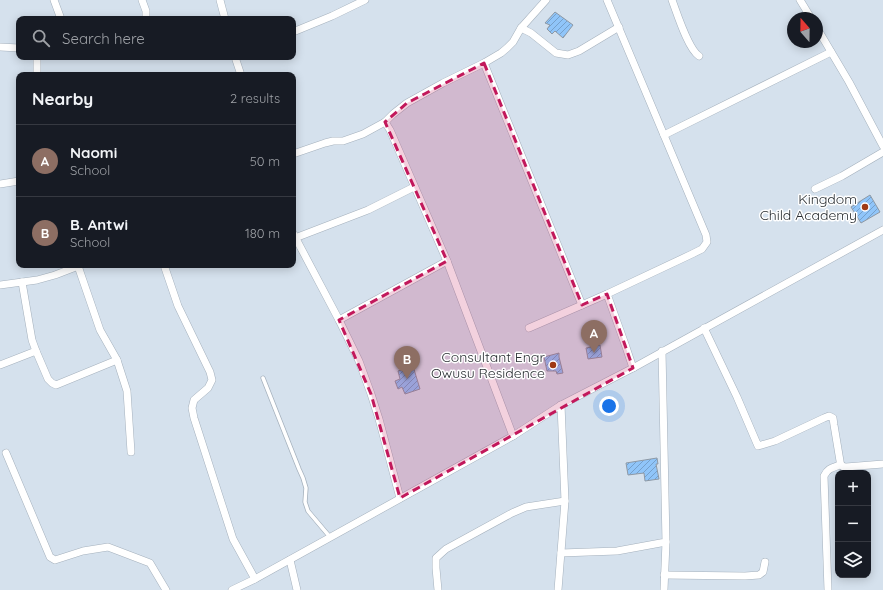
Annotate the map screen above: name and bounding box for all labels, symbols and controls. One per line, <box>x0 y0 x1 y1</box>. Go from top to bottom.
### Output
north arrow <box>787 12 823 48</box>
search box <box>16 16 296 60</box>
icon: search <box>30 27 52 49</box>
text: Search here <box>62 29 145 48</box>
text: Nearby <box>32 88 93 109</box>
text: 2 results <box>230 90 280 106</box>
text: Naomi <box>70 143 117 162</box>
text: A <box>41 153 49 169</box>
text: 50 m <box>250 153 280 169</box>
text: School <box>70 162 110 178</box>
place label: Kingdom Child Academy <box>760 190 857 224</box>
marker: Kingdom Child Academy <box>860 202 870 212</box>
text: B. Antwi <box>70 215 128 234</box>
text: B <box>41 225 49 241</box>
text: 180 m <box>245 225 280 241</box>
text: School <box>70 234 110 250</box>
pin: A <box>581 320 607 353</box>
pin: B <box>394 346 420 379</box>
place label: Consultant Engr Owusu Residence <box>431 348 546 382</box>
marker: Consultant Engr Owusu Residence <box>548 360 558 370</box>
your location <box>599 396 619 416</box>
map controls <box>835 470 871 578</box>
button: + <box>835 470 871 506</box>
button: − <box>835 506 871 542</box>
button: layers <box>835 542 871 578</box>

